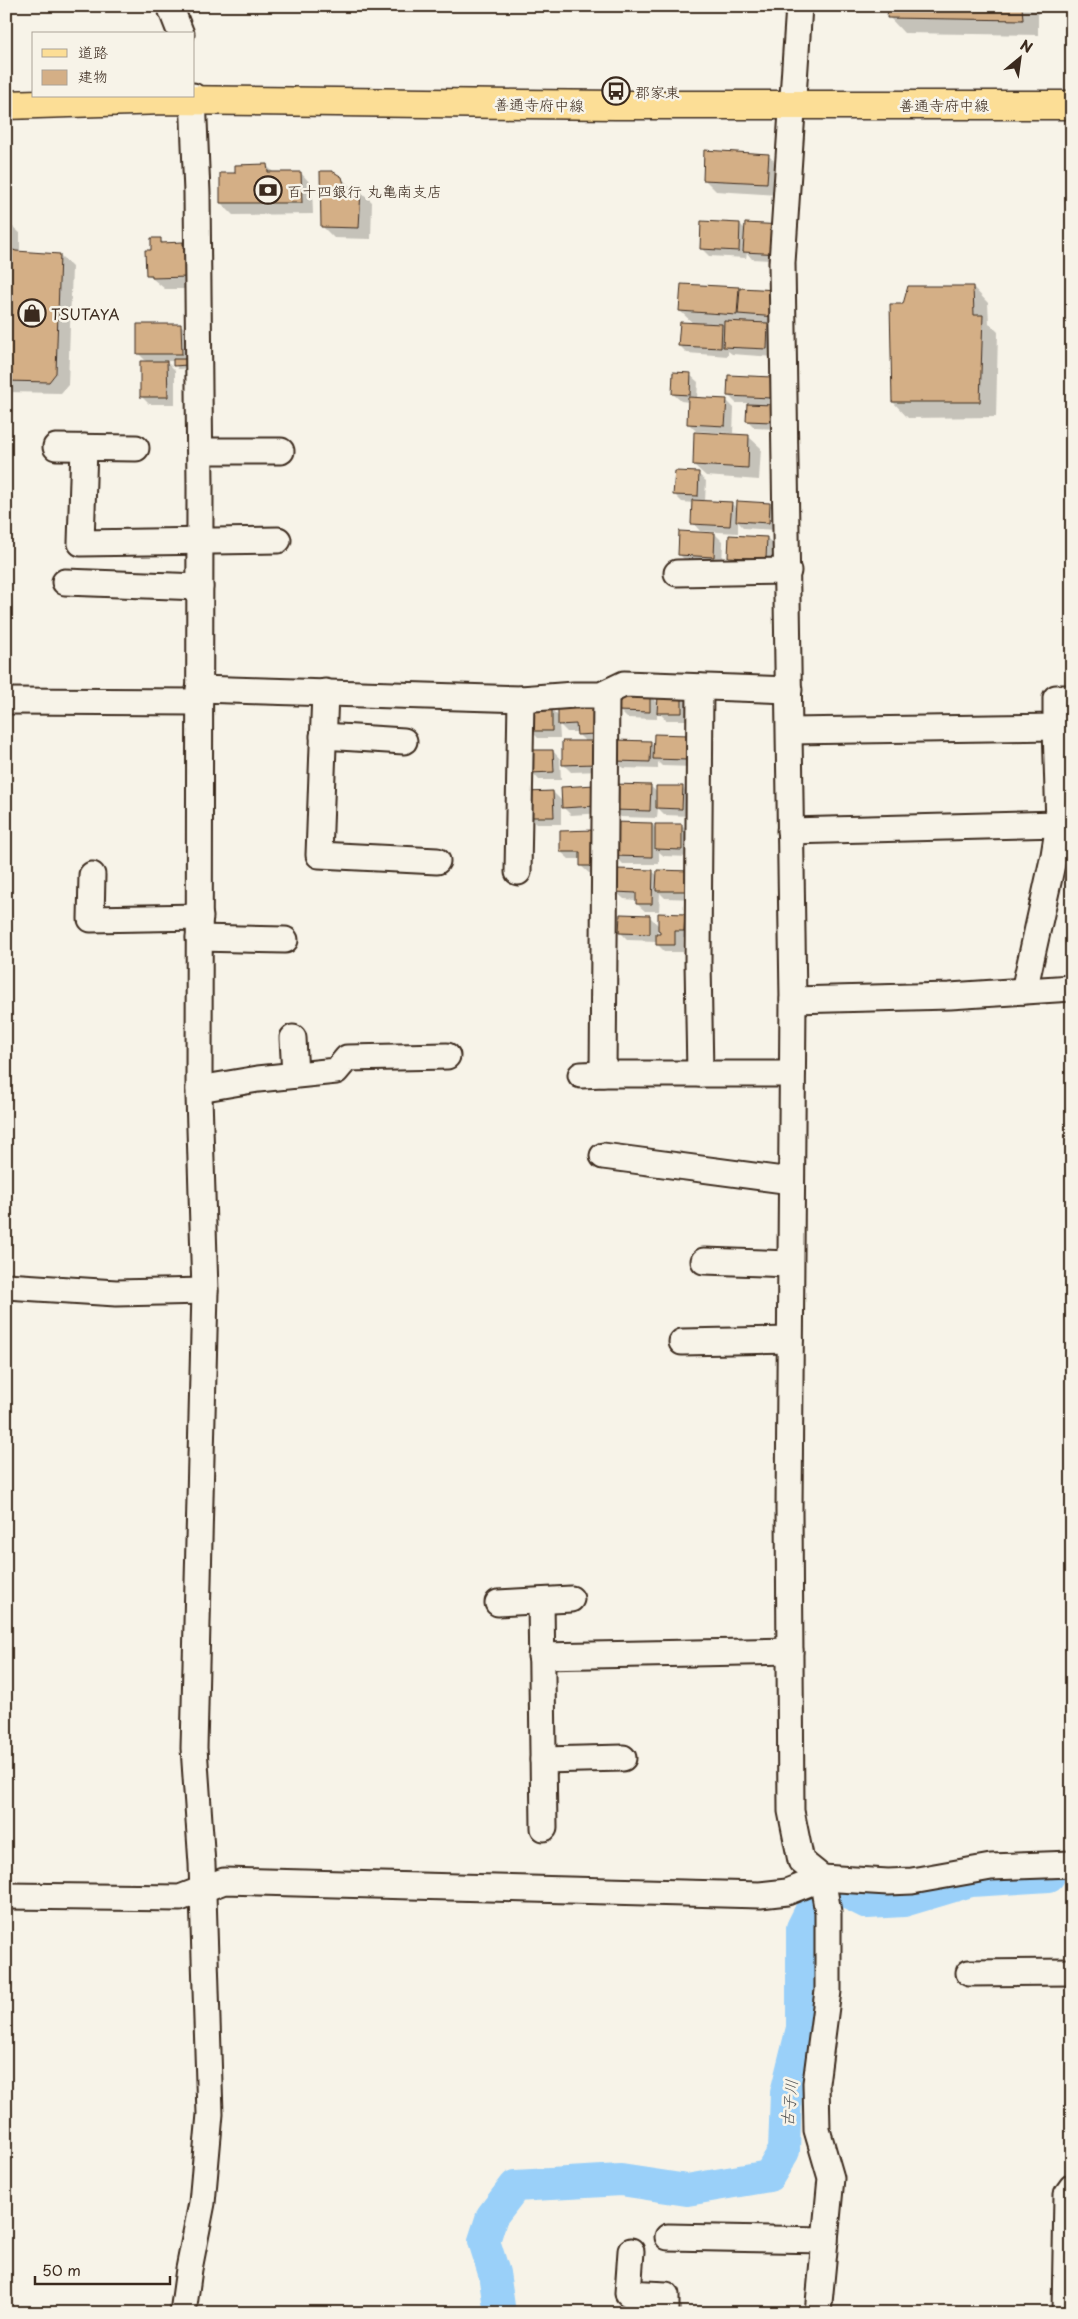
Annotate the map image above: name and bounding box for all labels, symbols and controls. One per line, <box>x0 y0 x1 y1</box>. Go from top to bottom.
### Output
legend <box>32 32 195 98</box>
north arrow <box>996 32 1046 82</box>
text: N <box>1017 34 1036 58</box>
text: 道路 <box>78 40 108 63</box>
text: 建物 <box>78 64 108 87</box>
bus stop icon: 郡家東 <box>601 76 631 106</box>
place label: 郡家東 <box>635 80 680 103</box>
street label: 善通寺府中線 <box>494 92 584 116</box>
street label: 善通寺府中線 <box>899 93 989 116</box>
bank icon: 百十四銀行 丸亀南支店 <box>253 175 283 205</box>
place label: 百十四銀行 丸亀南支店 <box>287 179 442 202</box>
shop icon: TSUTAYA <box>17 298 47 328</box>
place label: TSUTAYA <box>51 302 120 325</box>
water label: 古子川 <box>774 2078 802 2128</box>
scale bar <box>35 2254 170 2286</box>
text: 50 m <box>42 2258 81 2281</box>

